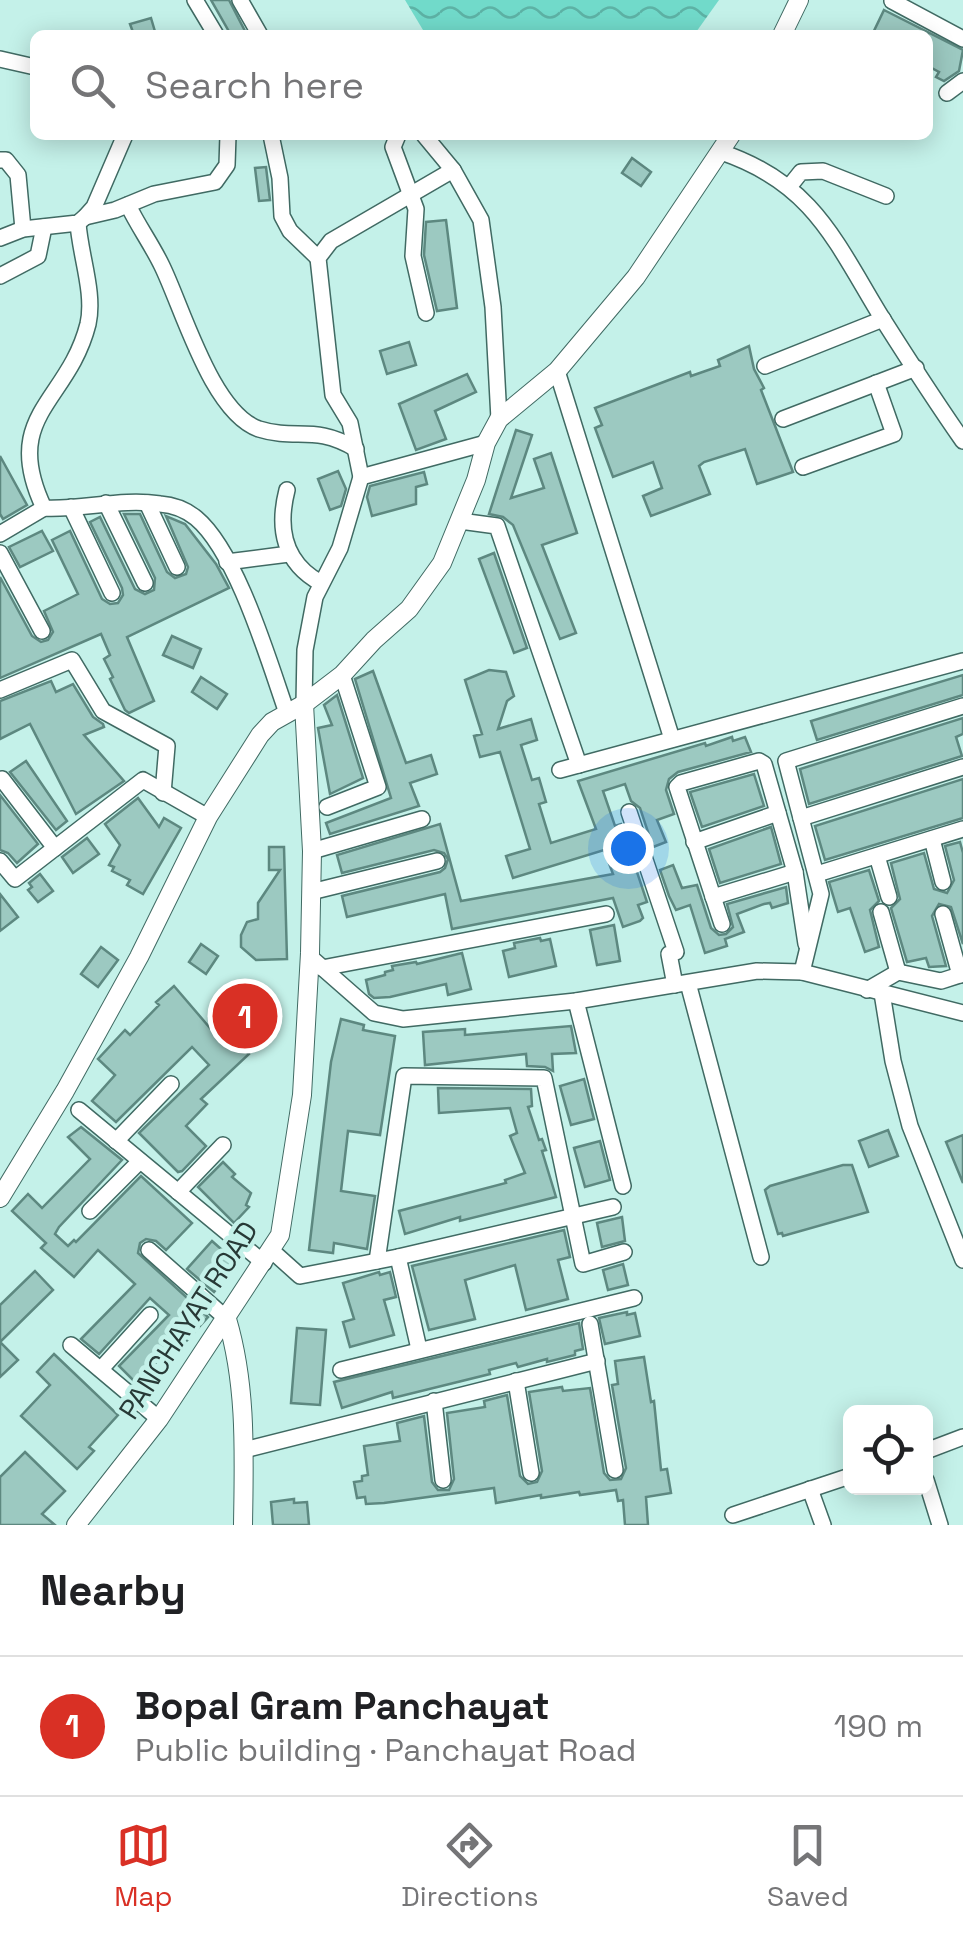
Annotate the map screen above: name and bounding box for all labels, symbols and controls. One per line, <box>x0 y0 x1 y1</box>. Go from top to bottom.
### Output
search box <box>30 30 933 140</box>
icon: search <box>65 58 120 113</box>
text: Search here <box>145 61 364 109</box>
your location <box>603 823 654 874</box>
pin: 1 <box>212 978 278 1054</box>
street label: PANCHAYAT ROAD <box>111 1214 265 1426</box>
map controls <box>843 1405 933 1495</box>
button: locate <box>843 1405 933 1495</box>
text: Nearby <box>40 1564 186 1617</box>
text: Bopal Gram Panchayat <box>135 1682 550 1730</box>
text: 1 <box>65 1706 80 1746</box>
text: 190 m <box>834 1706 923 1746</box>
text: Public building · Panchayat Road <box>135 1730 636 1770</box>
tab: Map <box>114 1818 173 1914</box>
tab: Directions <box>401 1818 538 1914</box>
tab: Saved <box>767 1818 849 1914</box>

